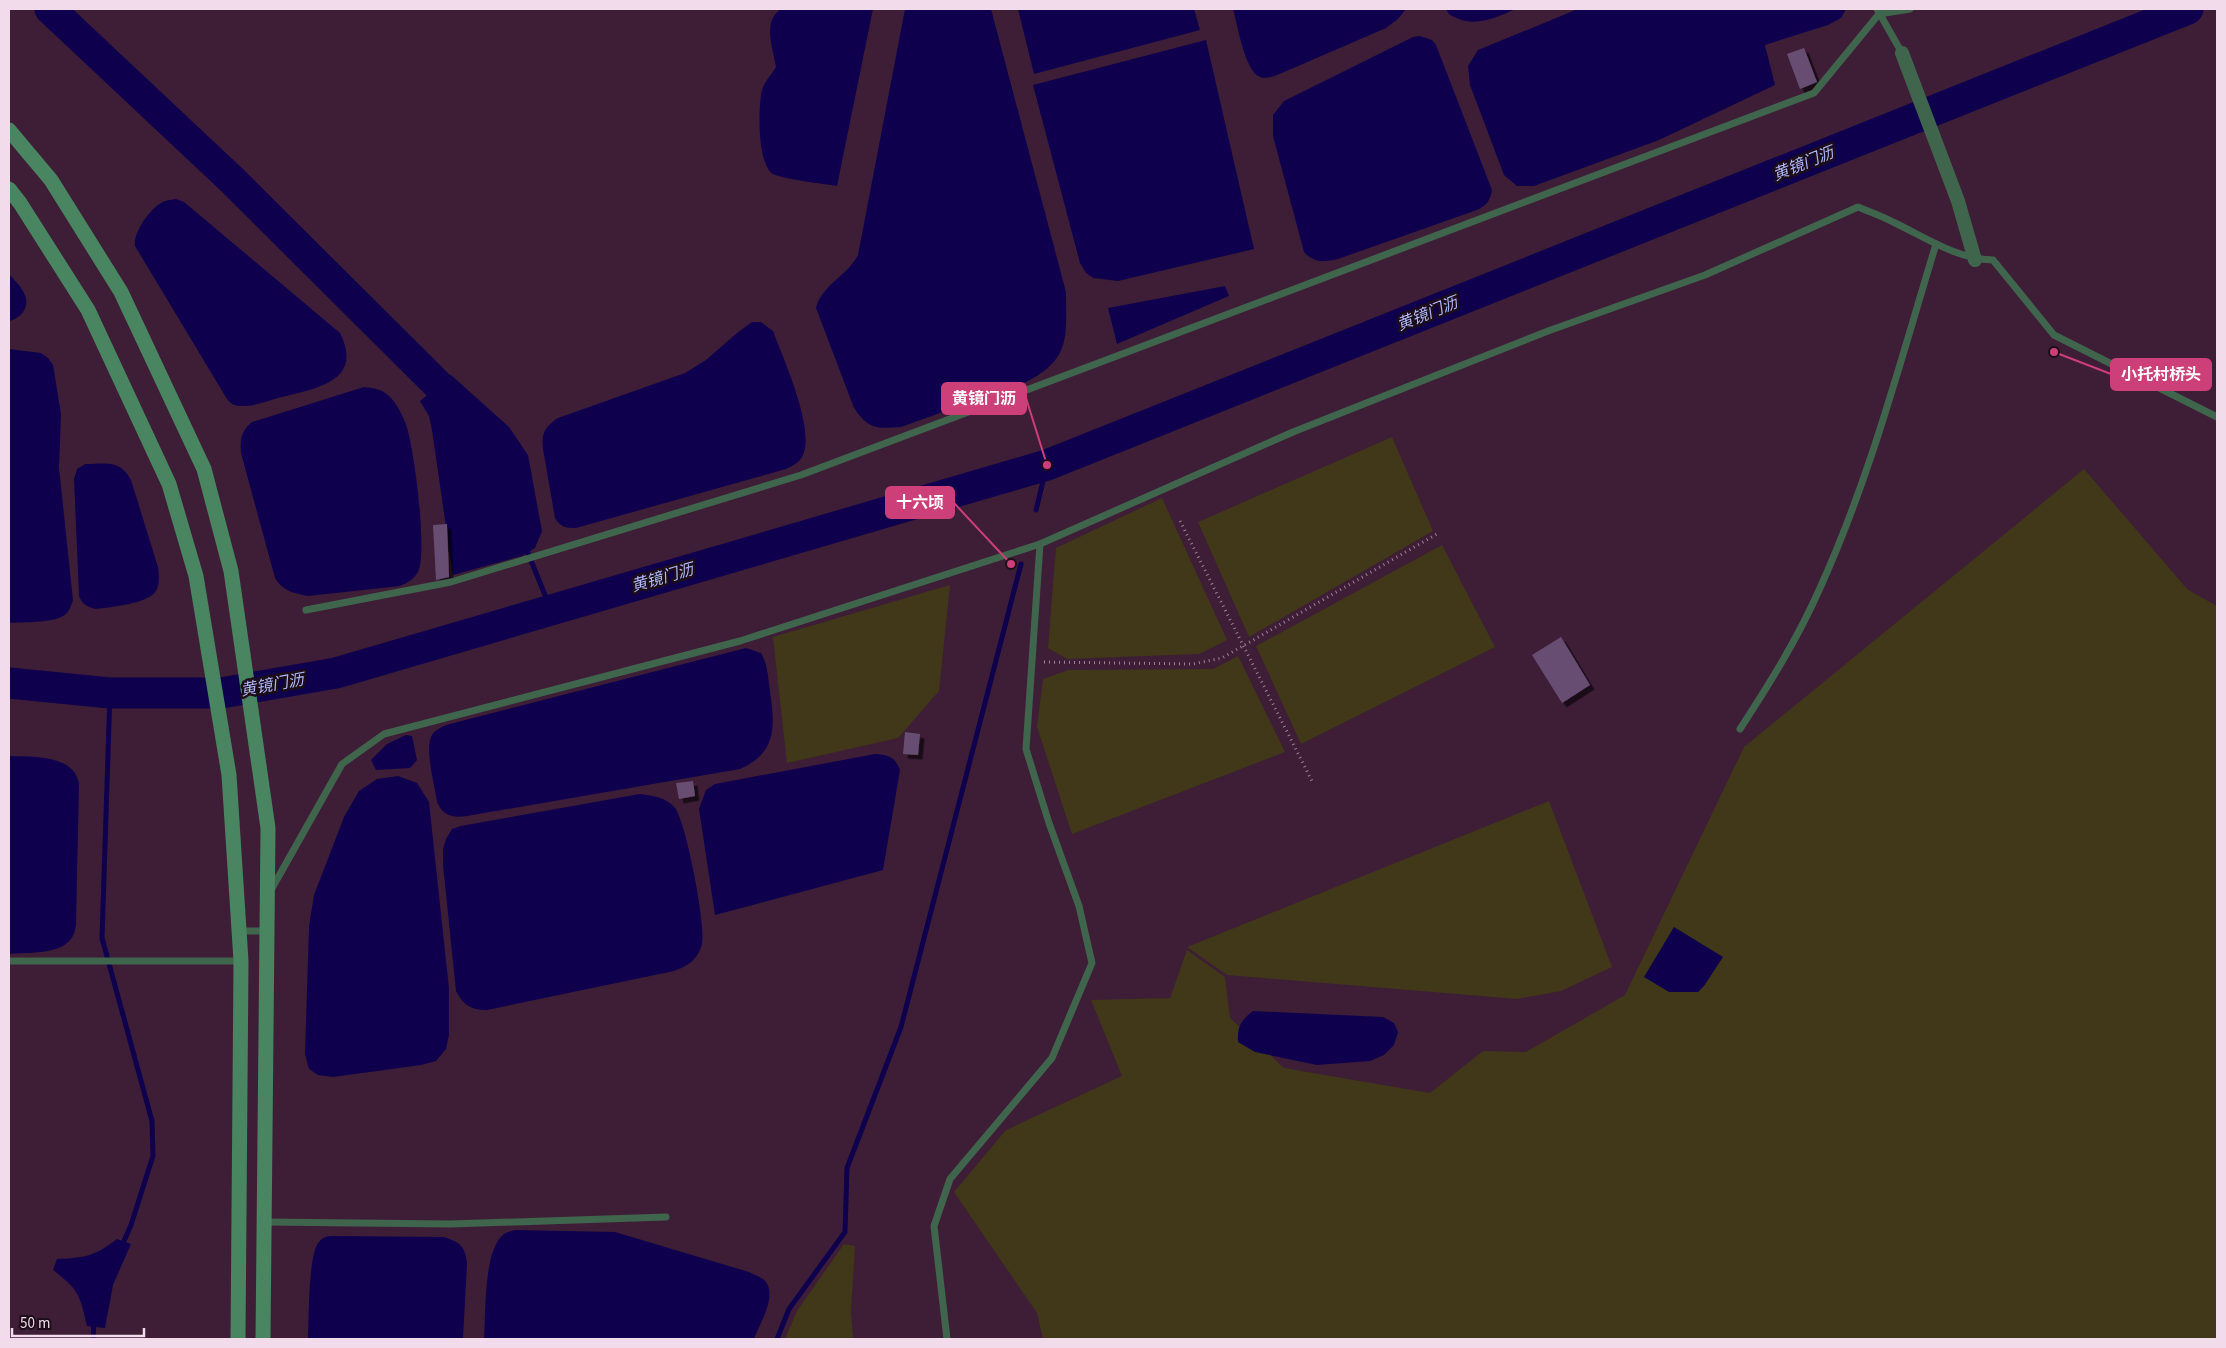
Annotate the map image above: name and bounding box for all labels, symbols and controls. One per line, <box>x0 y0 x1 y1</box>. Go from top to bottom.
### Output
water label: 黄镜门沥 <box>1770 141 1840 186</box>
water label: 黄镜门沥 <box>1394 291 1464 336</box>
callout: 小托村桥头 <box>2111 359 2211 390</box>
text: 小托村桥头 <box>2121 364 2201 386</box>
callout: 黄镜门沥 <box>942 383 1026 414</box>
text: 黄镜门沥 <box>952 388 1016 410</box>
callout: 十六顷 <box>886 487 954 518</box>
text: 十六顷 <box>896 492 944 514</box>
water label: 黄镜门沥 <box>628 558 699 597</box>
water label: 黄镜门沥 <box>239 668 309 701</box>
scale bar <box>12 1306 145 1338</box>
text: 50 m <box>20 1313 50 1334</box>

